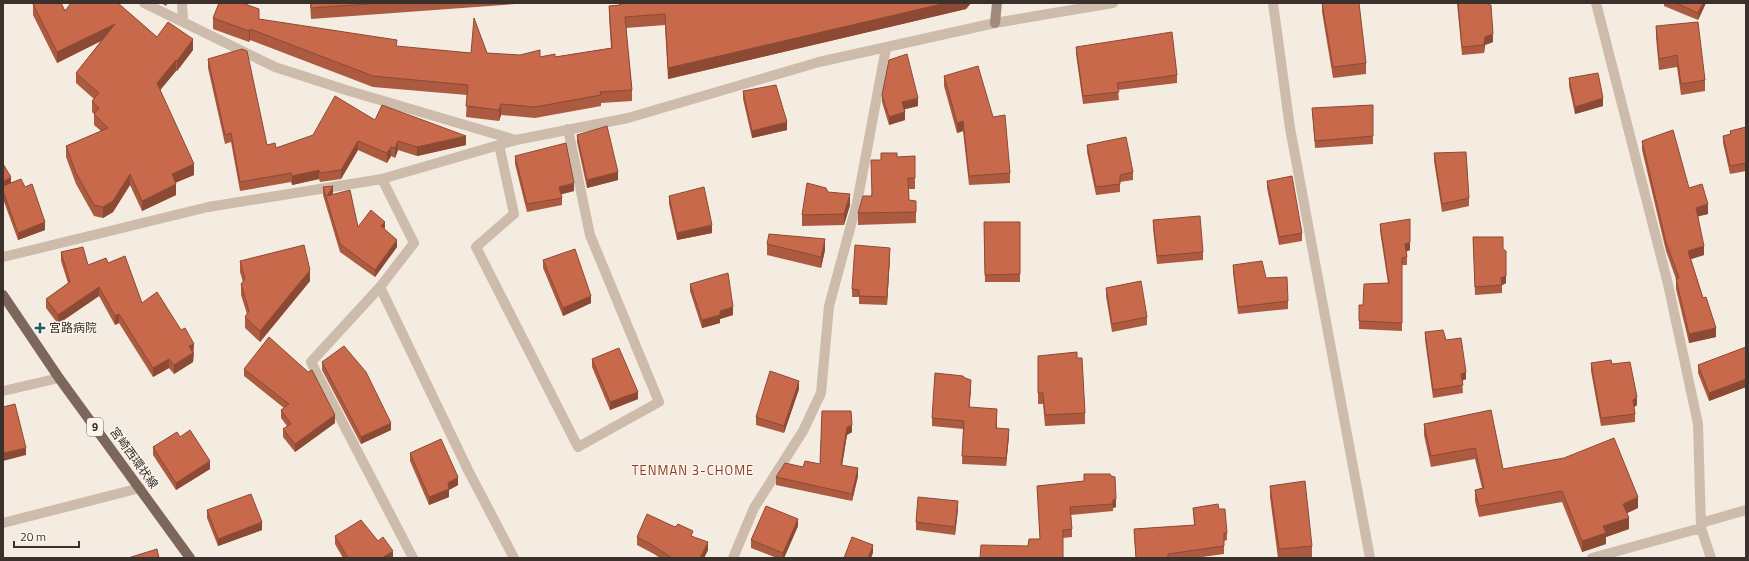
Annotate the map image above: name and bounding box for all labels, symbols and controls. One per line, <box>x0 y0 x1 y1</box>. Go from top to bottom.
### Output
place label: 宮路病院 <box>49 318 97 337</box>
marker: 宮路病院 <box>34 322 46 334</box>
road number: 9 <box>87 418 103 436</box>
street label: 宮崎西環状線 <box>106 423 163 492</box>
district label: TENMAN 3-CHOME <box>632 460 754 480</box>
scale bar <box>14 523 79 549</box>
text: 20 m <box>20 527 46 546</box>

